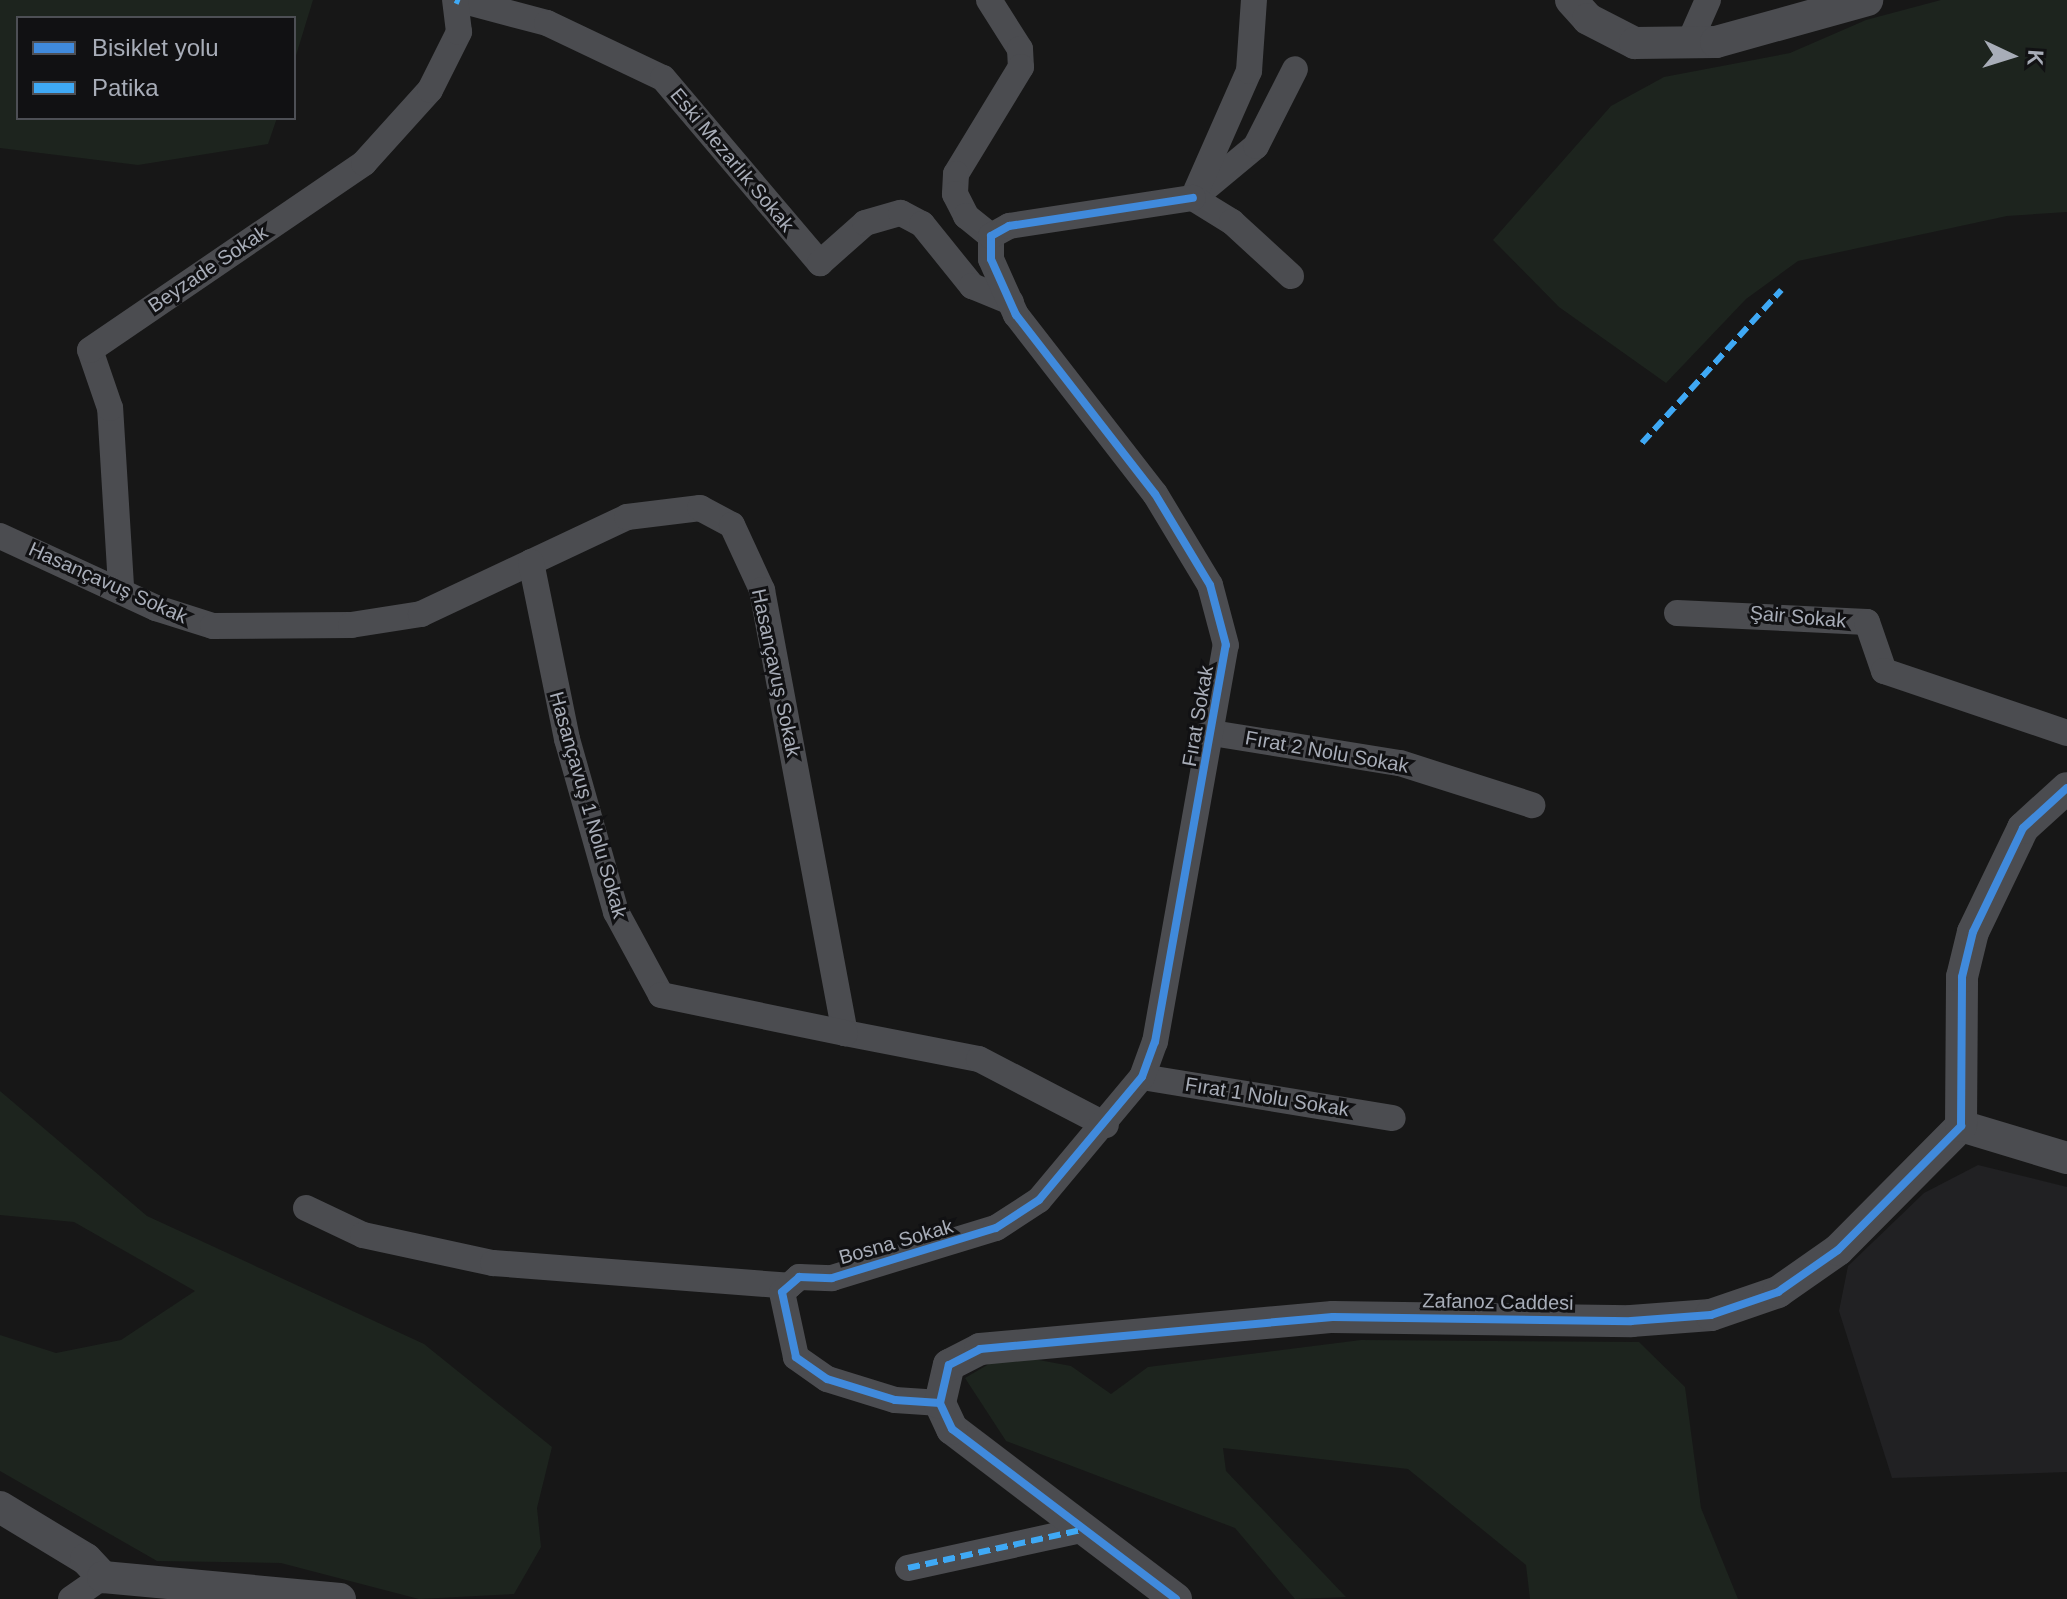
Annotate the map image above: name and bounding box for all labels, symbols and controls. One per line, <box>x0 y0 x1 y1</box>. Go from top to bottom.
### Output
legend <box>16 16 296 120</box>
north arrow <box>1971 16 2051 96</box>
text: Bisiklet yolu <box>92 34 219 61</box>
text: K <box>2022 49 2048 66</box>
text: Patika <box>92 74 159 101</box>
street label: Eski Mezarlık Sokak <box>665 83 799 237</box>
street label: Beyzade Sokak <box>144 220 272 318</box>
street label: Hasançavuş Sokak <box>25 537 191 629</box>
street label: Hasançavuş Sokak <box>746 587 806 759</box>
street label: Şair Sokak <box>1749 601 1847 633</box>
street label: Fırat Sokak <box>1177 664 1219 768</box>
street label: Hasançavuş 1 Nolu Sokak <box>544 689 632 921</box>
street label: Fırat 2 Nolu Sokak <box>1243 726 1411 778</box>
street label: Fırat 1 Nolu Sokak <box>1183 1072 1351 1122</box>
street label: Bosna Sokak <box>836 1214 956 1270</box>
street label: Zafanoz Caddesi <box>1422 1289 1574 1315</box>

